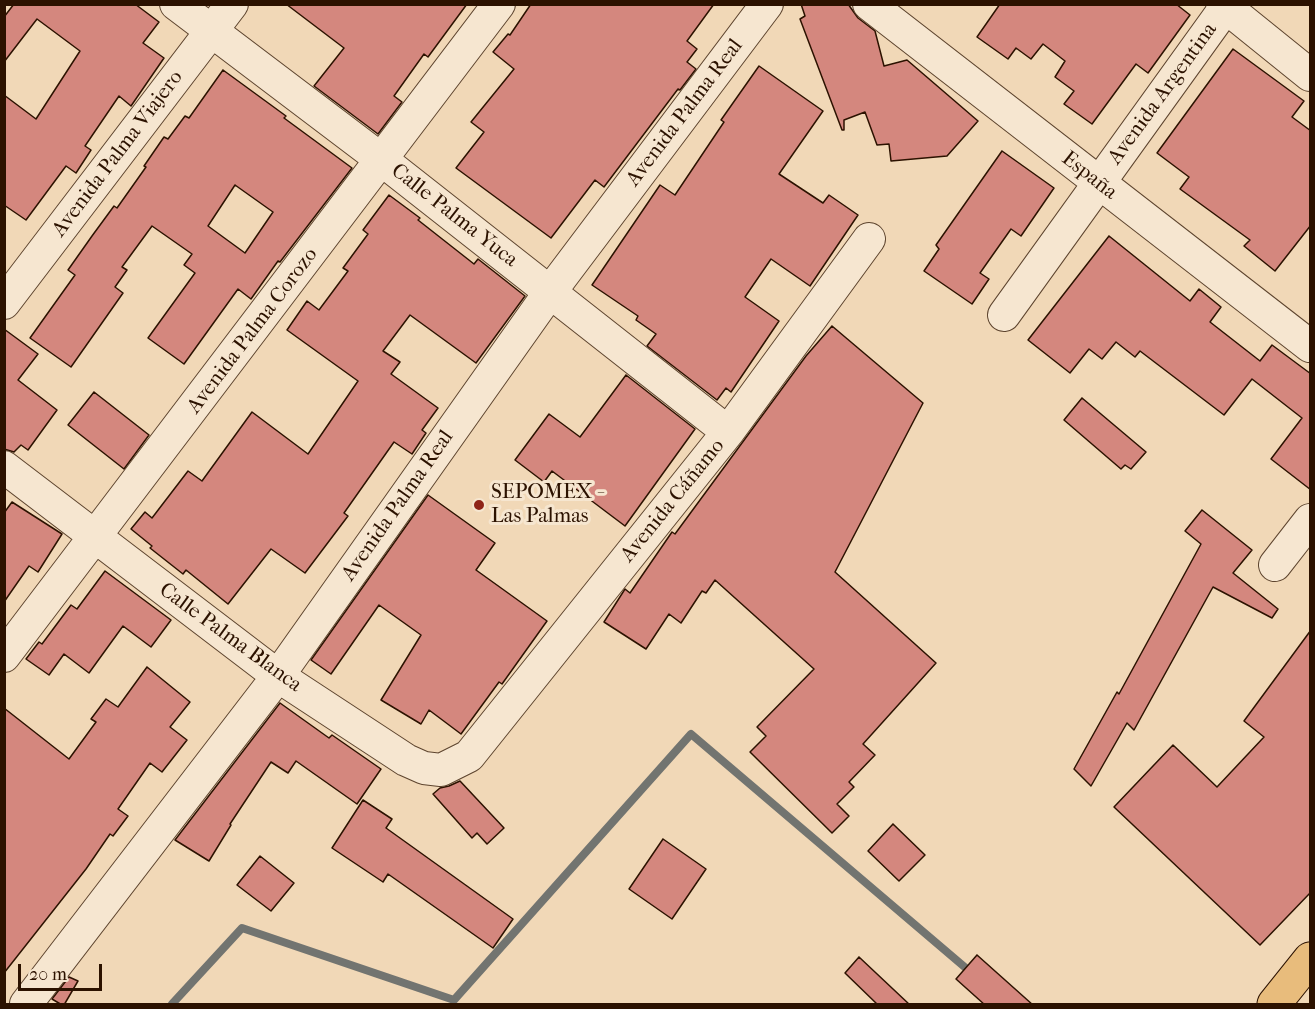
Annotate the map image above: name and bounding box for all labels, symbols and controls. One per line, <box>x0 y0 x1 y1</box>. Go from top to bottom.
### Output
street label: Avenida Argentina <box>1103 18 1223 170</box>
street label: Avenida Palma Real <box>621 34 749 192</box>
street label: Avenida Palma Viajero <box>47 66 189 242</box>
street label: España <box>1056 147 1122 205</box>
street label: Calle Palma Yuca <box>386 159 522 273</box>
street label: Avenida Palma Corozo <box>182 243 324 419</box>
street label: Avenida Palma Real <box>337 426 459 586</box>
street label: Avenida Cáñamo <box>616 434 730 568</box>
place label: SEPOMEX - Las Palmas <box>491 480 602 530</box>
marker: SEPOMEX - Las Palmas <box>472 498 486 512</box>
street label: Calle Palma Blanca <box>154 578 306 698</box>
scale bar <box>21 952 105 990</box>
text: 20 m <box>29 964 67 985</box>

